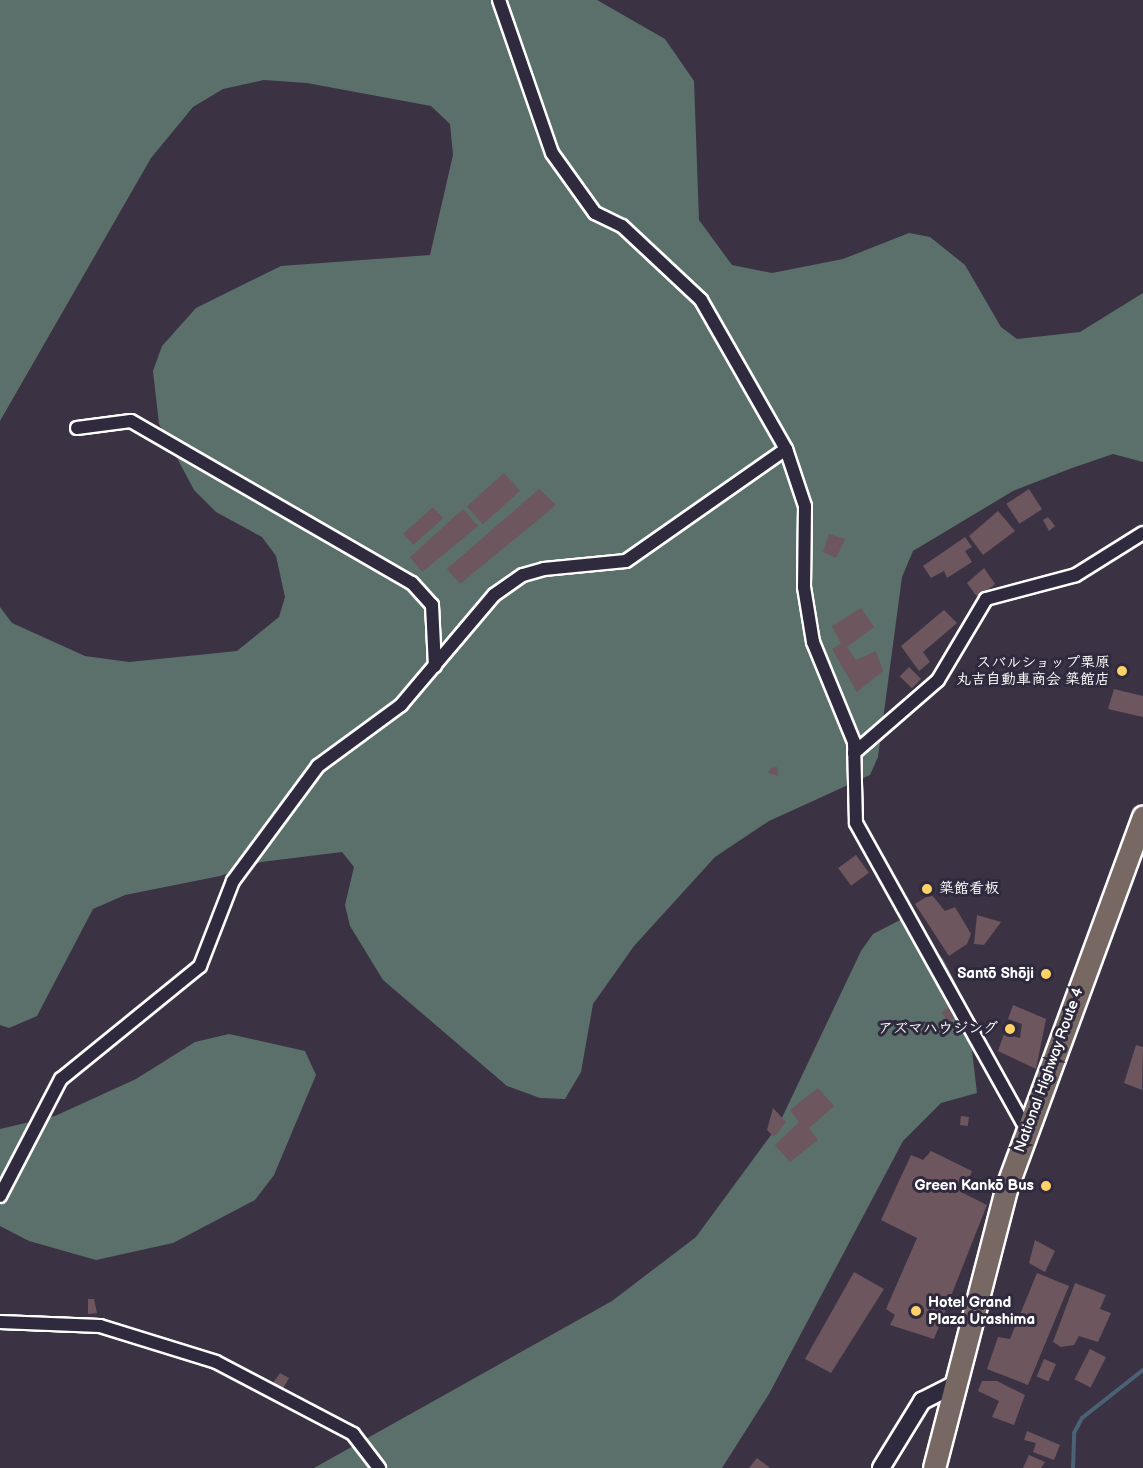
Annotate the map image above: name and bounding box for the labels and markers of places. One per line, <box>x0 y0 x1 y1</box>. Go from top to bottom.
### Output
place label: スバルショップ栗原 丸吉自動車商会 築館店 <box>956 653 1110 688</box>
marker: スバルショップ栗原 丸吉自動車商会 築館店 <box>1115 664 1129 678</box>
place label: 築館看板 <box>939 880 999 898</box>
marker: 築館看板 <box>920 882 934 896</box>
place label: Santō Shōji <box>957 965 1034 983</box>
marker: Santō Shōji <box>1039 967 1053 981</box>
place label: アズマハウジング <box>878 1020 998 1038</box>
marker: アズマハウジング <box>1003 1022 1017 1036</box>
place label: Green Kankō Bus <box>915 1177 1034 1195</box>
marker: Green Kankō Bus <box>1039 1179 1053 1193</box>
place label: Hotel Grand Plaza Urashima <box>928 1293 1035 1328</box>
marker: Hotel Grand Plaza Urashima <box>909 1304 923 1318</box>

